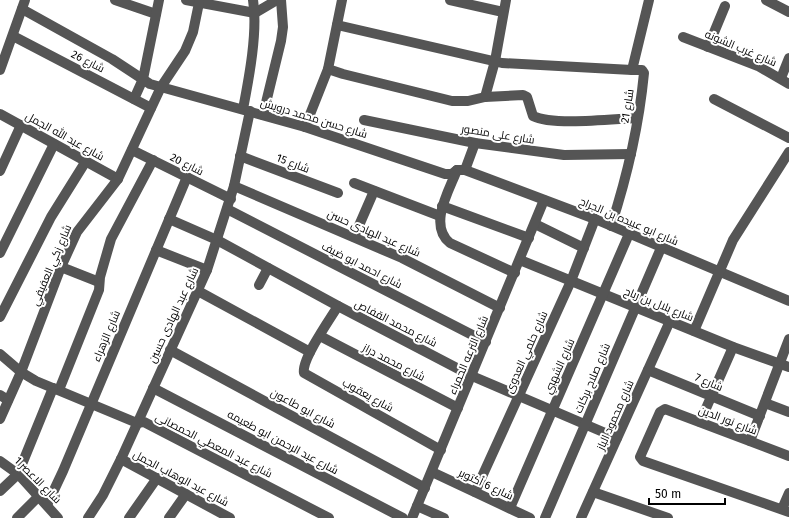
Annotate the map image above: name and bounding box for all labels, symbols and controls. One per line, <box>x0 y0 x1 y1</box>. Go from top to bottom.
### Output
street label: شارع غرب الشونه <box>703 27 779 70</box>
street label: شارع 26 <box>69 48 107 76</box>
street label: شارع 21 <box>618 88 638 124</box>
street label: شارع حسن محمد درويش <box>259 96 369 142</box>
street label: شارع عبد الله الجمل <box>23 108 107 164</box>
street label: شارع على منصور <box>459 122 536 148</box>
street label: شارع 20 <box>167 151 206 179</box>
street label: شارع 15 <box>274 151 311 177</box>
street label: شارع ابو عبيده بن الجراح <box>577 195 680 249</box>
street label: شارع عبد الهادى حسن <box>325 207 422 261</box>
street label: شارع زكي العفيفي <box>29 223 76 308</box>
street label: شارع احمد ابو ضيف <box>319 240 404 292</box>
street label: شارع عبد الهادى حسين <box>146 265 202 365</box>
street label: شارع بلال بن رباح <box>622 285 695 325</box>
street label: شارع محمد القفاص <box>352 297 439 351</box>
street label: شارع الزهراء <box>90 309 124 364</box>
street label: شارع حلمي العدوى <box>503 309 552 396</box>
street label: شارع الترعه الحمراء <box>446 314 492 397</box>
street label: شارع الشهبي <box>541 337 579 397</box>
street label: شارع محمد دراز <box>359 341 427 385</box>
street label: شارع صلاح بركات <box>572 341 614 416</box>
street label: شارع 7 <box>692 371 725 395</box>
street label: شارع يعقوب <box>340 376 396 416</box>
street label: شارع محمود الباز <box>594 378 638 454</box>
street label: شارع ابو طاعون <box>268 386 337 432</box>
street label: شارع نور الدين <box>696 403 759 439</box>
street label: شارع عبد الرحمن ابو طعيمه <box>225 408 340 478</box>
street label: شارع عبد المعطي الحمصانى <box>152 410 274 482</box>
street label: شارع عبد الوهاب الجمل <box>130 448 231 510</box>
street label: شارع الاعصر 1 <box>11 454 64 507</box>
street label: شارع 6 أكتوبر <box>455 465 516 504</box>
scale bar <box>649 480 725 506</box>
text: 50 m <box>655 487 681 501</box>

